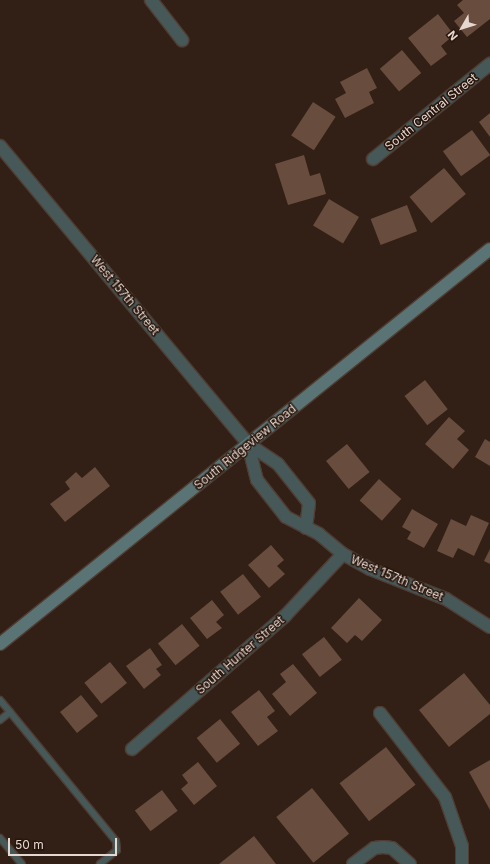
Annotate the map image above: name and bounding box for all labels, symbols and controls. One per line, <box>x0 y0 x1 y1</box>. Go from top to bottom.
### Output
north arrow <box>442 8 482 48</box>
text: N <box>445 28 461 43</box>
street label: South Central Street <box>382 70 480 154</box>
street label: West 157th Street <box>88 252 162 338</box>
street label: South Ridgeview Road <box>191 401 299 493</box>
street label: West 157th Street <box>349 552 445 604</box>
street label: South Hunter Street <box>193 613 287 697</box>
scale bar <box>10 830 119 856</box>
text: 50 m <box>15 837 44 852</box>

